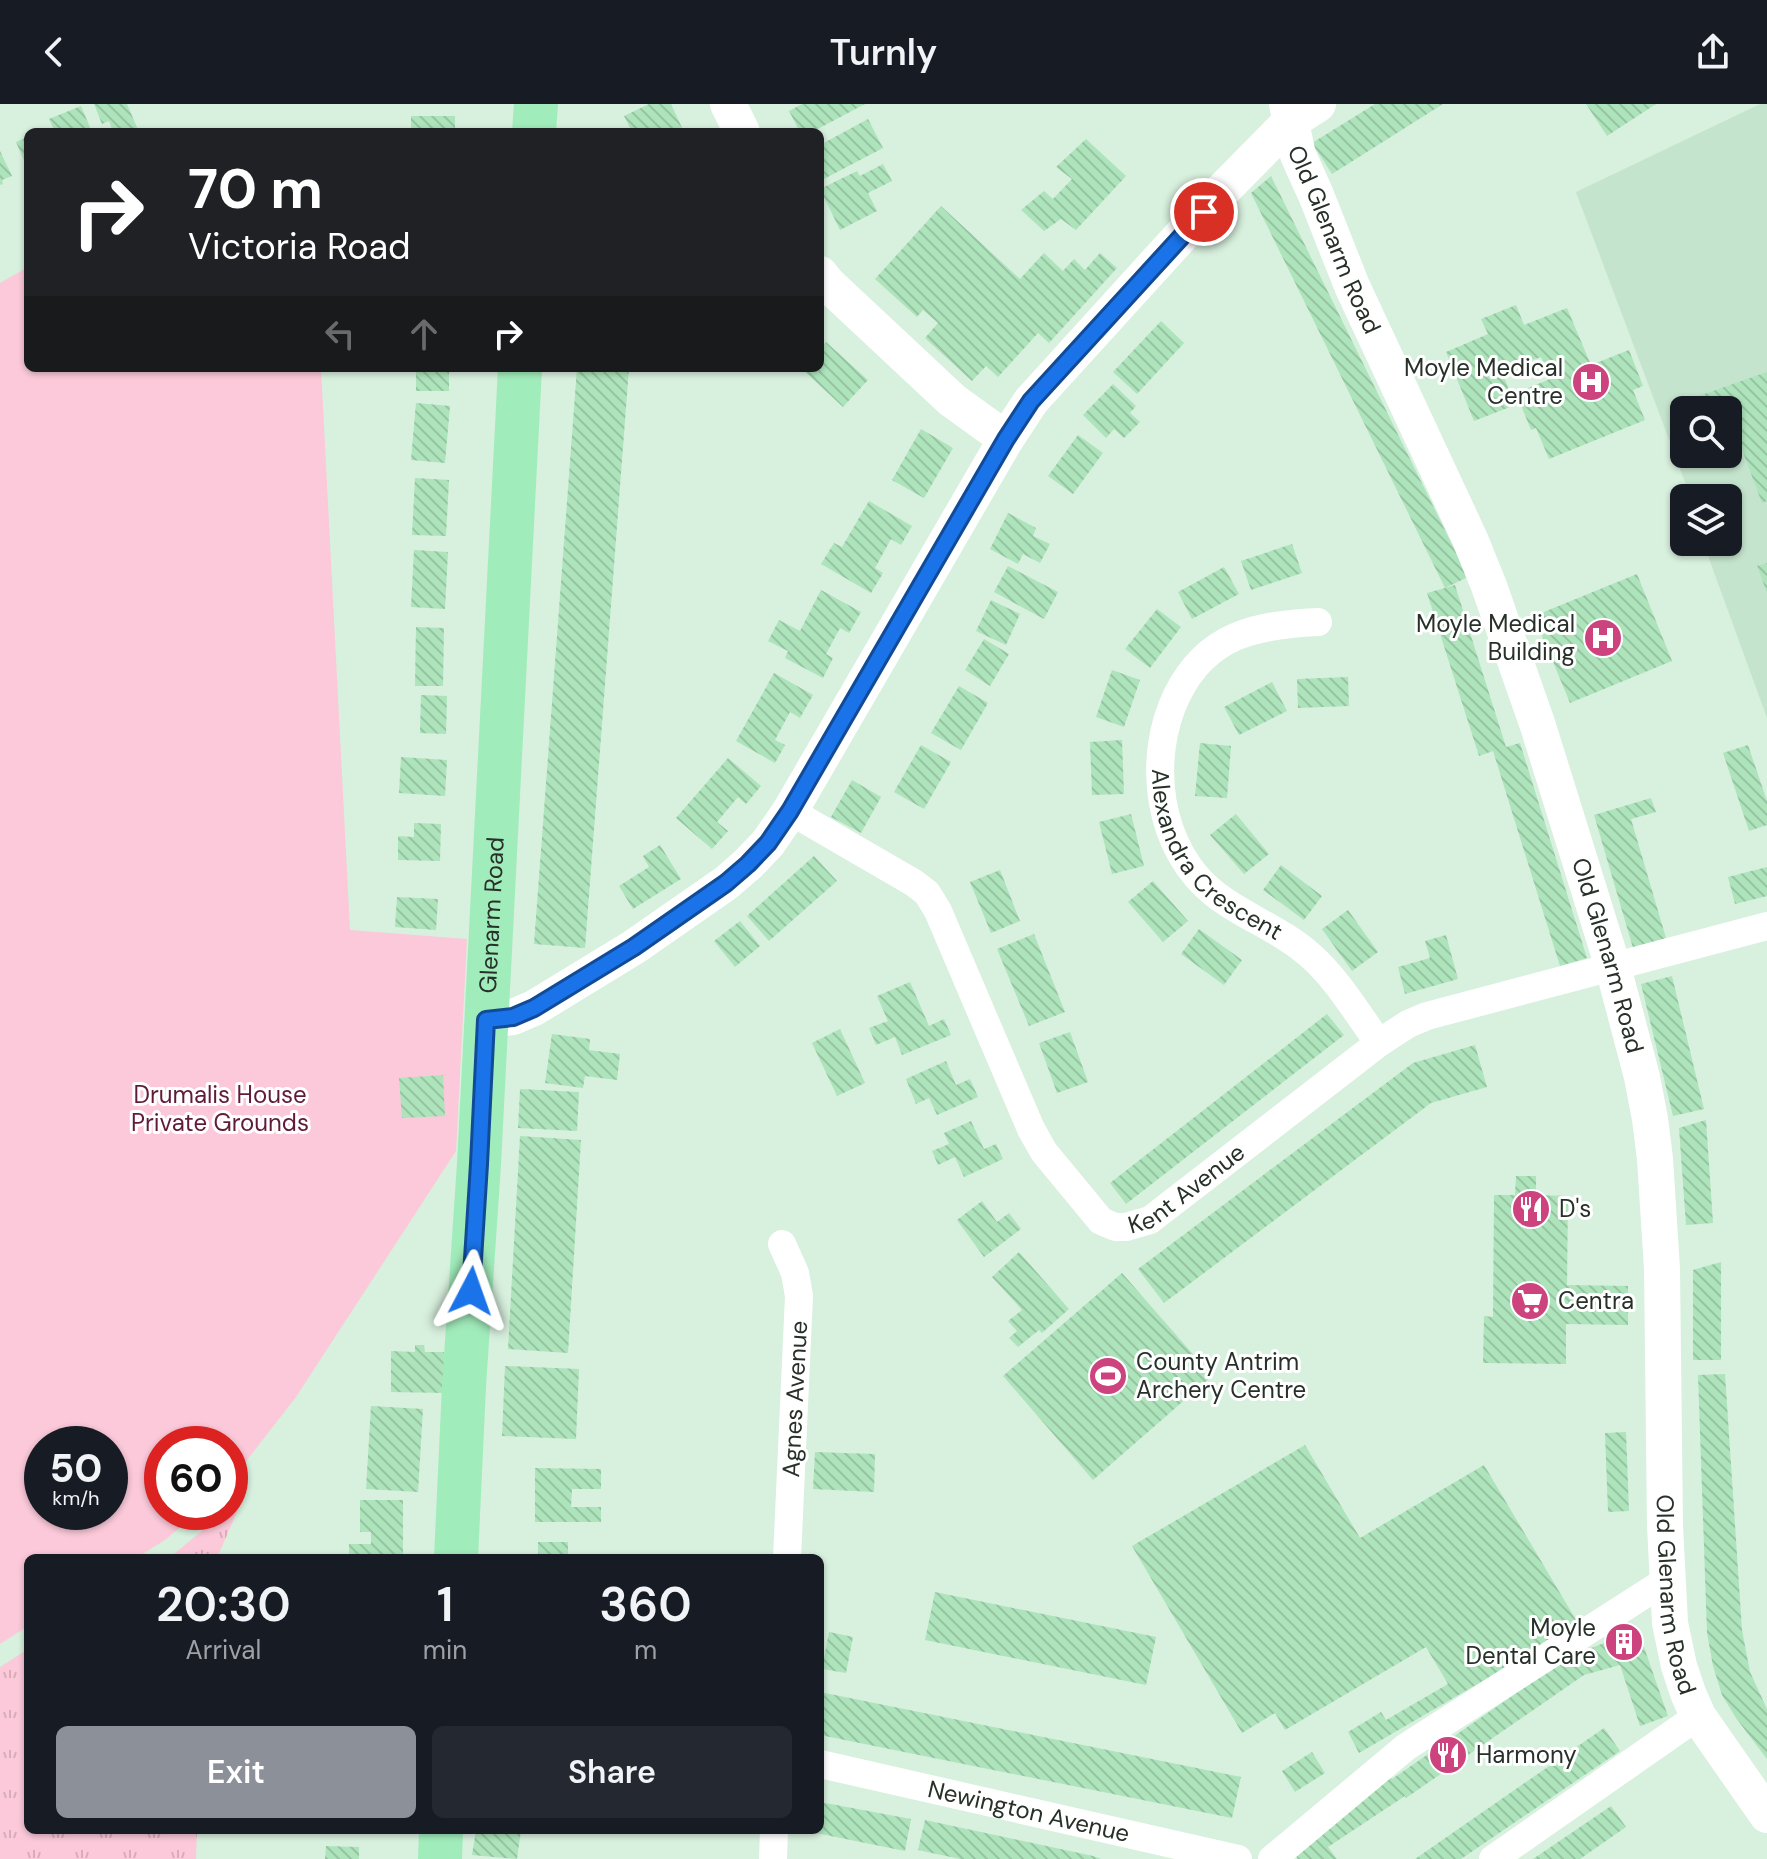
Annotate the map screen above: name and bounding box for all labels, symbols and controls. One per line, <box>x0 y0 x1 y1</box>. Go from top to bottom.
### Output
text: Turnly <box>830 29 937 76</box>
icon: back <box>32 30 76 74</box>
icon: share <box>1691 30 1735 74</box>
street label: Old Glenarm Road <box>1281 140 1388 339</box>
text: 70 m <box>188 152 323 225</box>
icon: right <box>56 160 160 264</box>
pin <box>1170 178 1238 246</box>
icon: arrive <box>1182 190 1226 234</box>
text: Victoria Road <box>188 223 411 270</box>
icon: left <box>318 312 362 356</box>
icon: ahead <box>402 312 446 356</box>
icon: right <box>486 312 530 356</box>
place label: Moyle Medical Centre <box>1404 352 1563 411</box>
hospital icon: Moyle Medical Centre <box>1570 361 1612 403</box>
map controls <box>1670 396 1742 556</box>
button: search <box>1670 396 1742 468</box>
button: layers <box>1670 484 1742 556</box>
place label: Moyle Medical Building <box>1416 608 1575 667</box>
hospital icon: Moyle Medical Building <box>1582 617 1624 659</box>
street label: Alexandra Crescent <box>1145 768 1289 947</box>
street label: Glenarm Road <box>472 836 511 994</box>
street label: Old Glenarm Road <box>1565 854 1651 1056</box>
park label: Drumalis House Private Grounds <box>131 1079 309 1138</box>
street label: Kent Avenue <box>1124 1136 1251 1241</box>
restaurant icon: D's <box>1510 1188 1552 1230</box>
place label: D's <box>1559 1193 1591 1224</box>
position arrow <box>429 1249 513 1333</box>
supermarket icon: Centra <box>1509 1280 1551 1322</box>
place label: Centra <box>1558 1285 1634 1316</box>
street label: Agnes Avenue <box>775 1320 814 1478</box>
place label: County Antrim Archery Centre <box>1136 1346 1306 1405</box>
sports icon: County Antrim Archery Centre <box>1087 1355 1129 1397</box>
speed limit sign: 60 <box>144 1426 248 1530</box>
text: 50 <box>49 1442 103 1494</box>
text: km/h <box>52 1485 100 1511</box>
street label: Old Glenarm Road <box>1650 1494 1703 1699</box>
text: 20:30 <box>156 1573 291 1636</box>
text: 1 <box>437 1573 453 1636</box>
text: 360 <box>599 1573 692 1636</box>
place label: Moyle Dental Care <box>1466 1612 1596 1671</box>
building icon: Moyle Dental Care <box>1603 1621 1645 1663</box>
text: Arrival <box>186 1633 261 1667</box>
text: min <box>423 1633 467 1667</box>
text: m <box>634 1633 657 1667</box>
button: Exit <box>56 1726 416 1818</box>
button: Share <box>432 1726 792 1818</box>
restaurant icon: Harmony <box>1427 1734 1469 1776</box>
place label: Harmony <box>1476 1739 1577 1770</box>
street label: Newington Avenue <box>925 1773 1133 1849</box>

